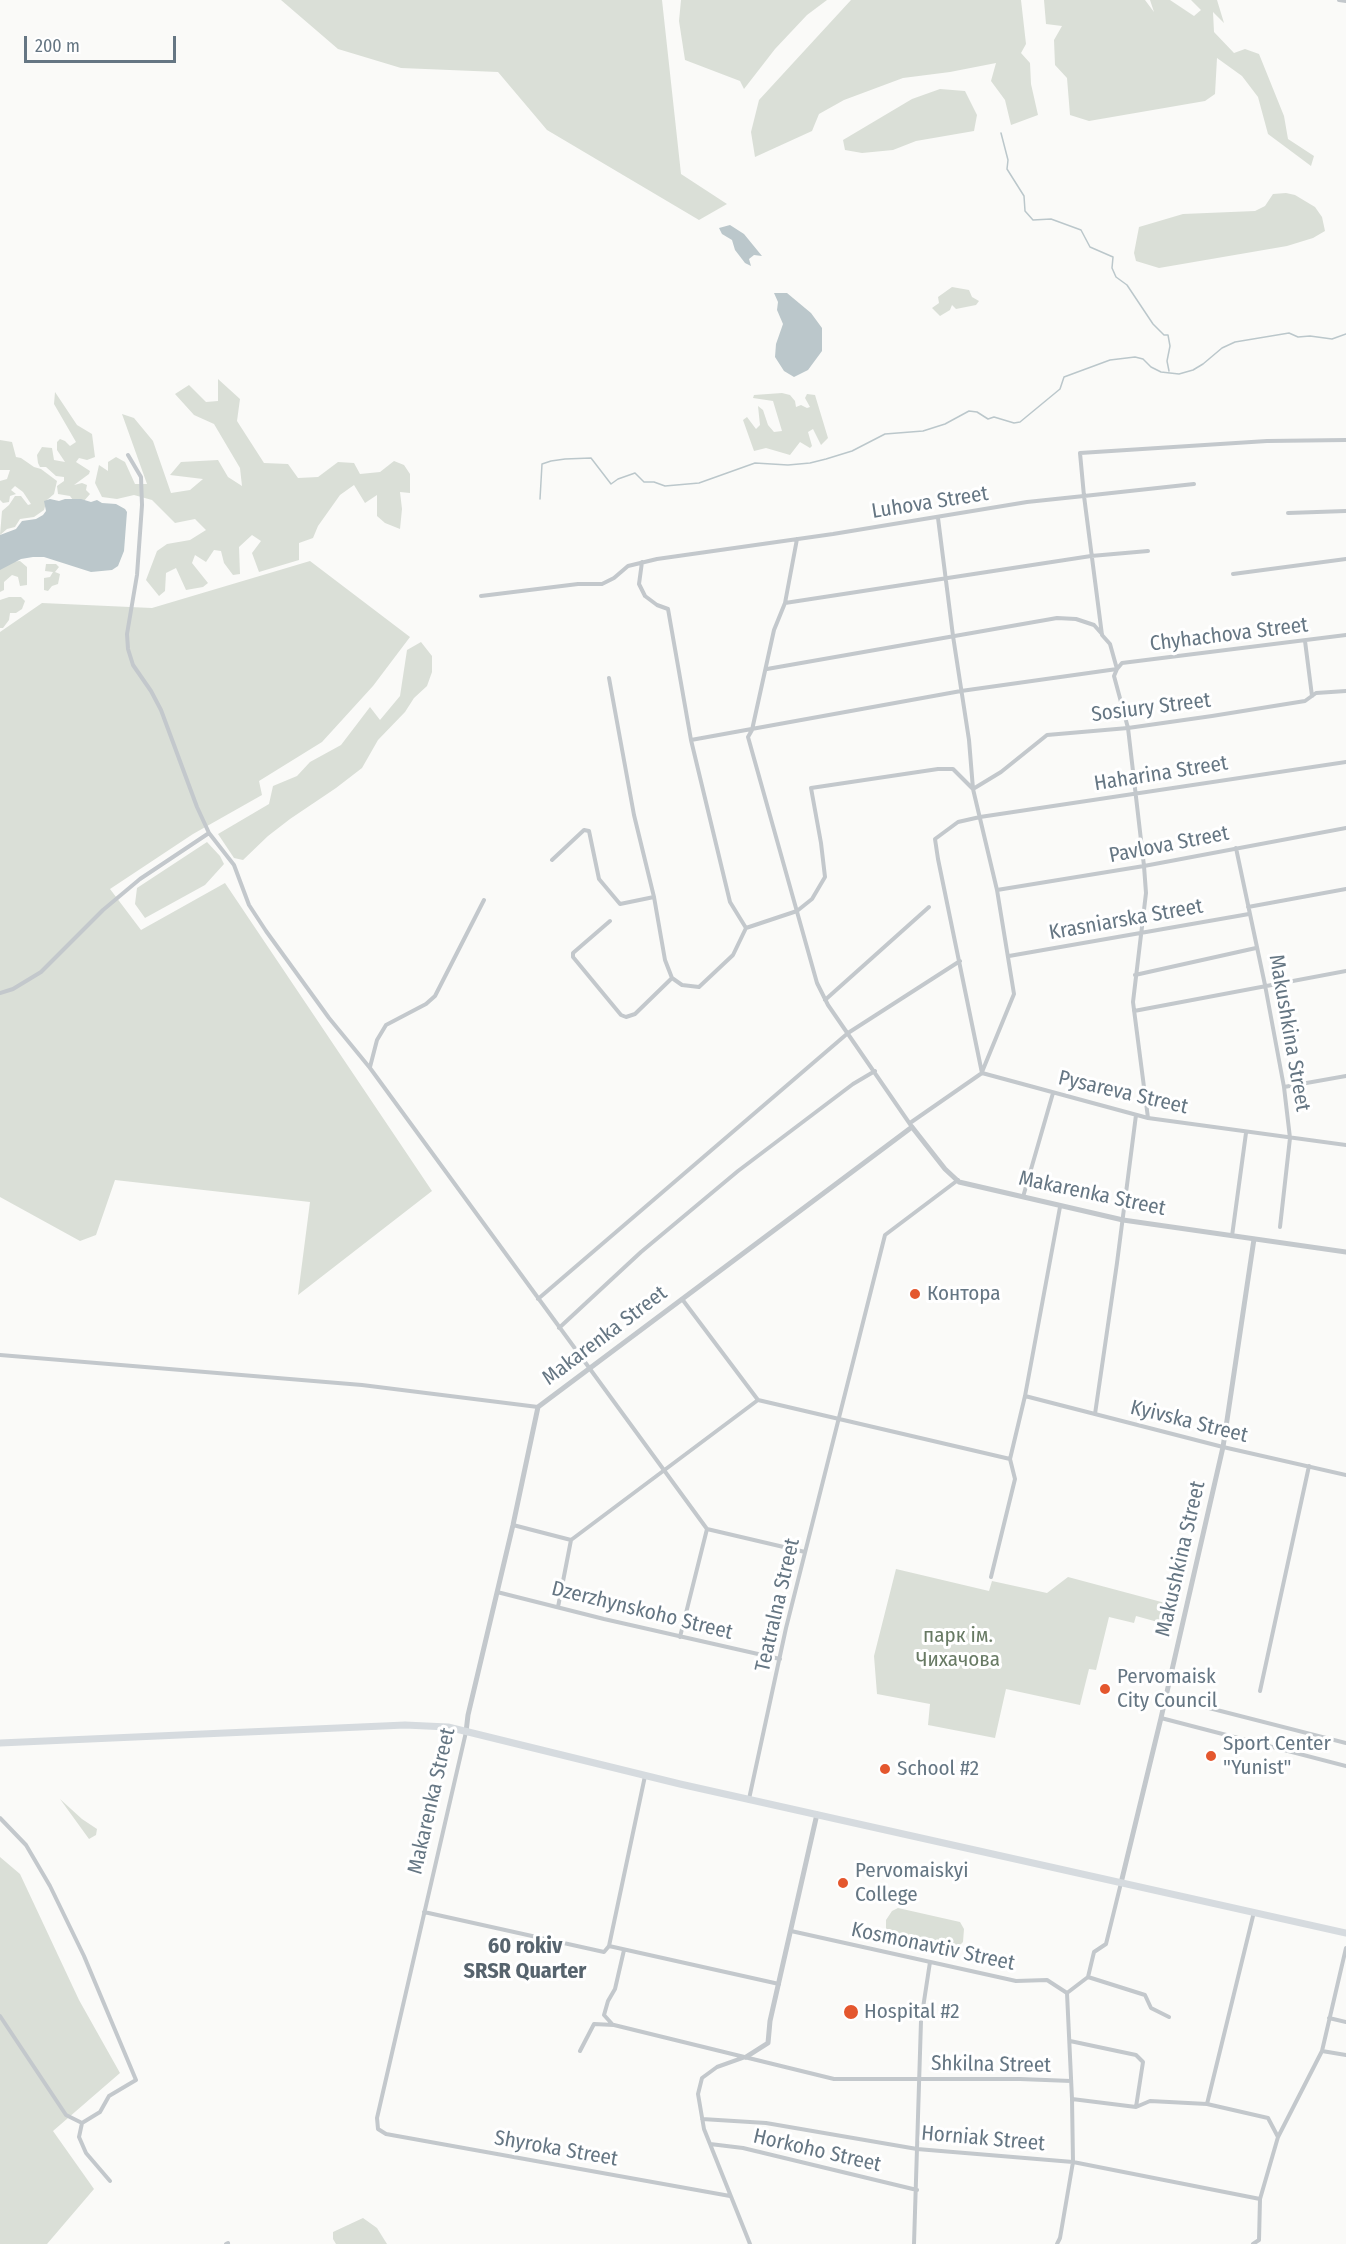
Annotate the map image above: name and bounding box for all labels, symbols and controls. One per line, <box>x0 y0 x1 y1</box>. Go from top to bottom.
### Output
scale bar <box>27 24 178 62</box>
text: 200 m <box>35 35 80 57</box>
street label: Luhova Street <box>870 481 990 525</box>
street label: Chyhachova Street <box>1149 613 1309 657</box>
street label: Sosiury Street <box>1090 688 1212 728</box>
street label: Haharina Street <box>1092 751 1230 797</box>
street label: Pavlova Street <box>1107 821 1231 869</box>
street label: Krasniarska Street <box>1047 894 1205 946</box>
street label: Makushkina Street <box>1263 953 1315 1113</box>
street label: Pysareva Street <box>1056 1066 1190 1120</box>
street label: Makarenka Street <box>1016 1166 1168 1222</box>
street label: Makarenka Street <box>538 1281 672 1391</box>
place label: Контора <box>927 1281 1000 1307</box>
marker: Контора <box>908 1287 922 1301</box>
street label: Kyivska Street <box>1128 1395 1250 1449</box>
street label: Makushkina Street <box>1151 1479 1211 1639</box>
street label: Teatralna Street <box>750 1536 806 1674</box>
street label: Dzerzhynskoho Street <box>549 1576 735 1646</box>
park label: парк ім. Чихачова <box>916 1623 1000 1673</box>
place label: Pervomaisk City Council <box>1117 1664 1217 1714</box>
marker: Pervomaisk City Council <box>1098 1682 1112 1696</box>
street label: Makarenka Street <box>403 1725 461 1877</box>
place label: Sport Center "Yunist" <box>1223 1731 1331 1781</box>
marker: Sport Center "Yunist" <box>1204 1749 1218 1763</box>
place label: School #2 <box>897 1756 979 1782</box>
marker: School #2 <box>878 1762 892 1776</box>
place label: Pervomaiskyi College <box>855 1858 969 1908</box>
marker: Pervomaiskyi College <box>836 1876 850 1890</box>
street label: Kosmonavtiv Street <box>849 1917 1017 1977</box>
district label: 60 rokiv SRSR Quarter <box>464 1934 586 1986</box>
place label: Hospital #2 <box>864 1999 959 2025</box>
marker: Hospital #2 <box>842 2003 860 2021</box>
street label: Shkilna Street <box>931 2051 1051 2079</box>
street label: Horniak Street <box>920 2121 1046 2157</box>
street label: Horkoho Street <box>751 2124 883 2178</box>
street label: Shyroka Street <box>492 2126 620 2172</box>

